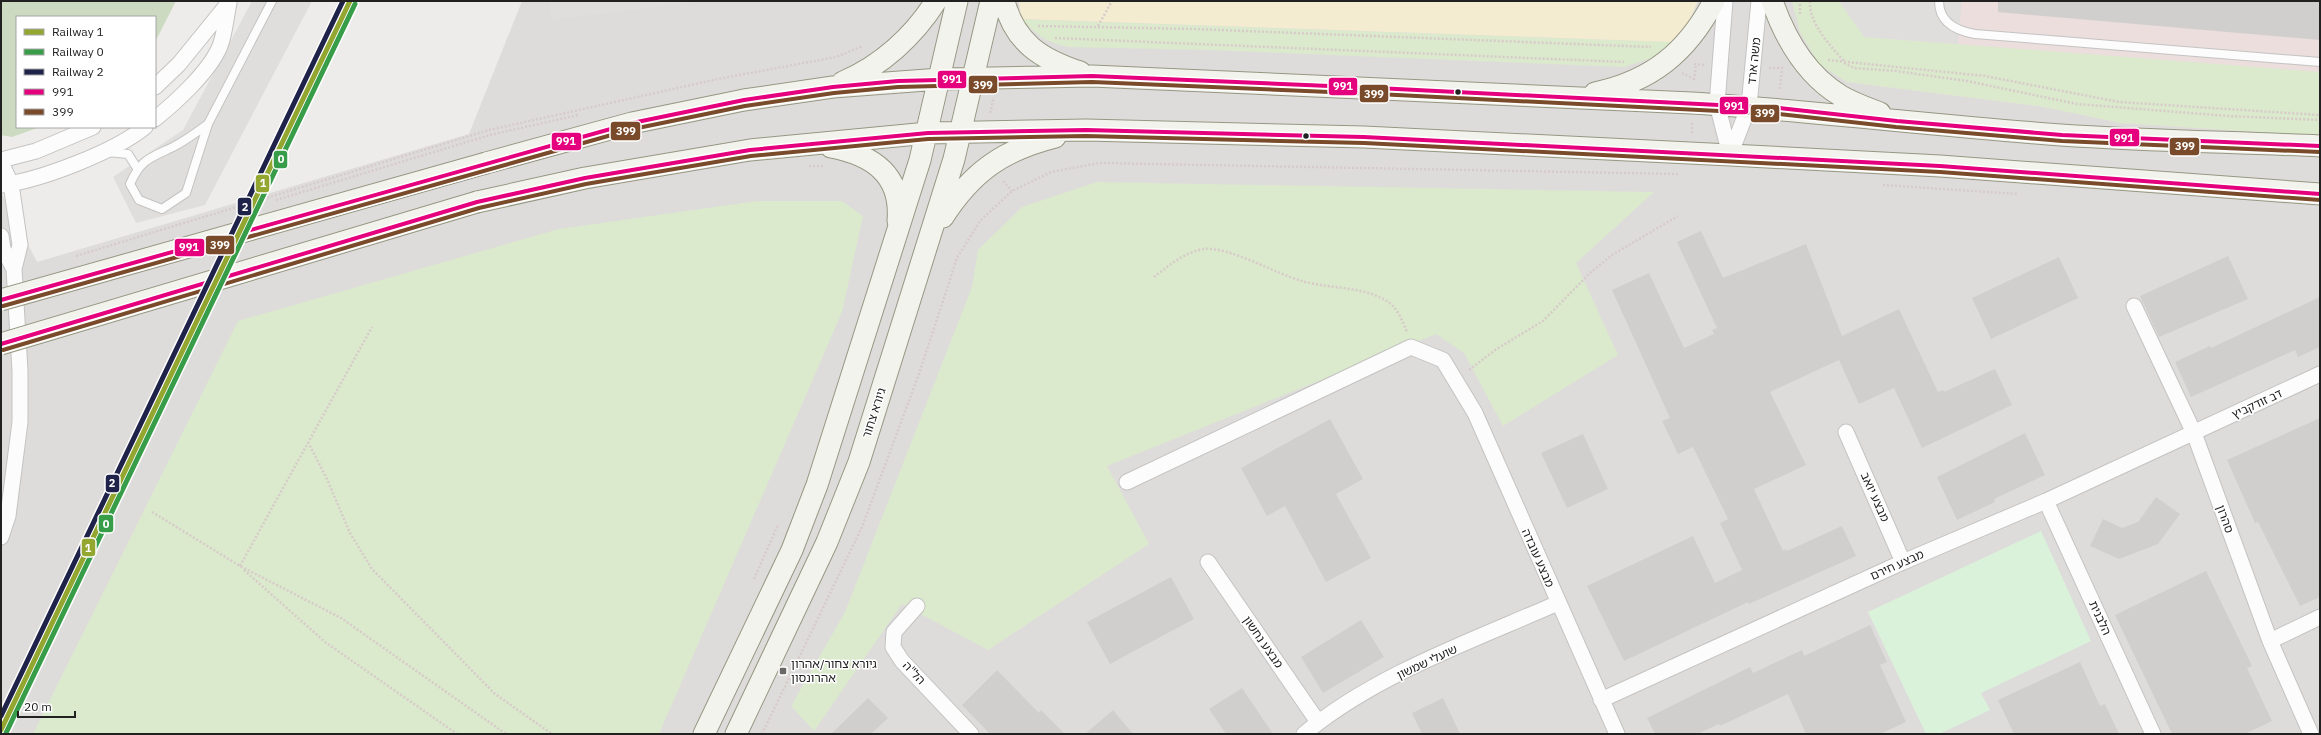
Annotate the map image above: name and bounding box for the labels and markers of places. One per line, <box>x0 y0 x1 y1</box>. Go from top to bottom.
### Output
unlabelled marker <box>1453 87 1463 97</box>
unlabelled marker <box>1301 131 1311 141</box>
place label: גיורא צחור/אהרון אהרונסון <box>791 656 877 685</box>
marker: גיורא צחור/אהרון אהרונסון <box>778 666 788 676</box>

